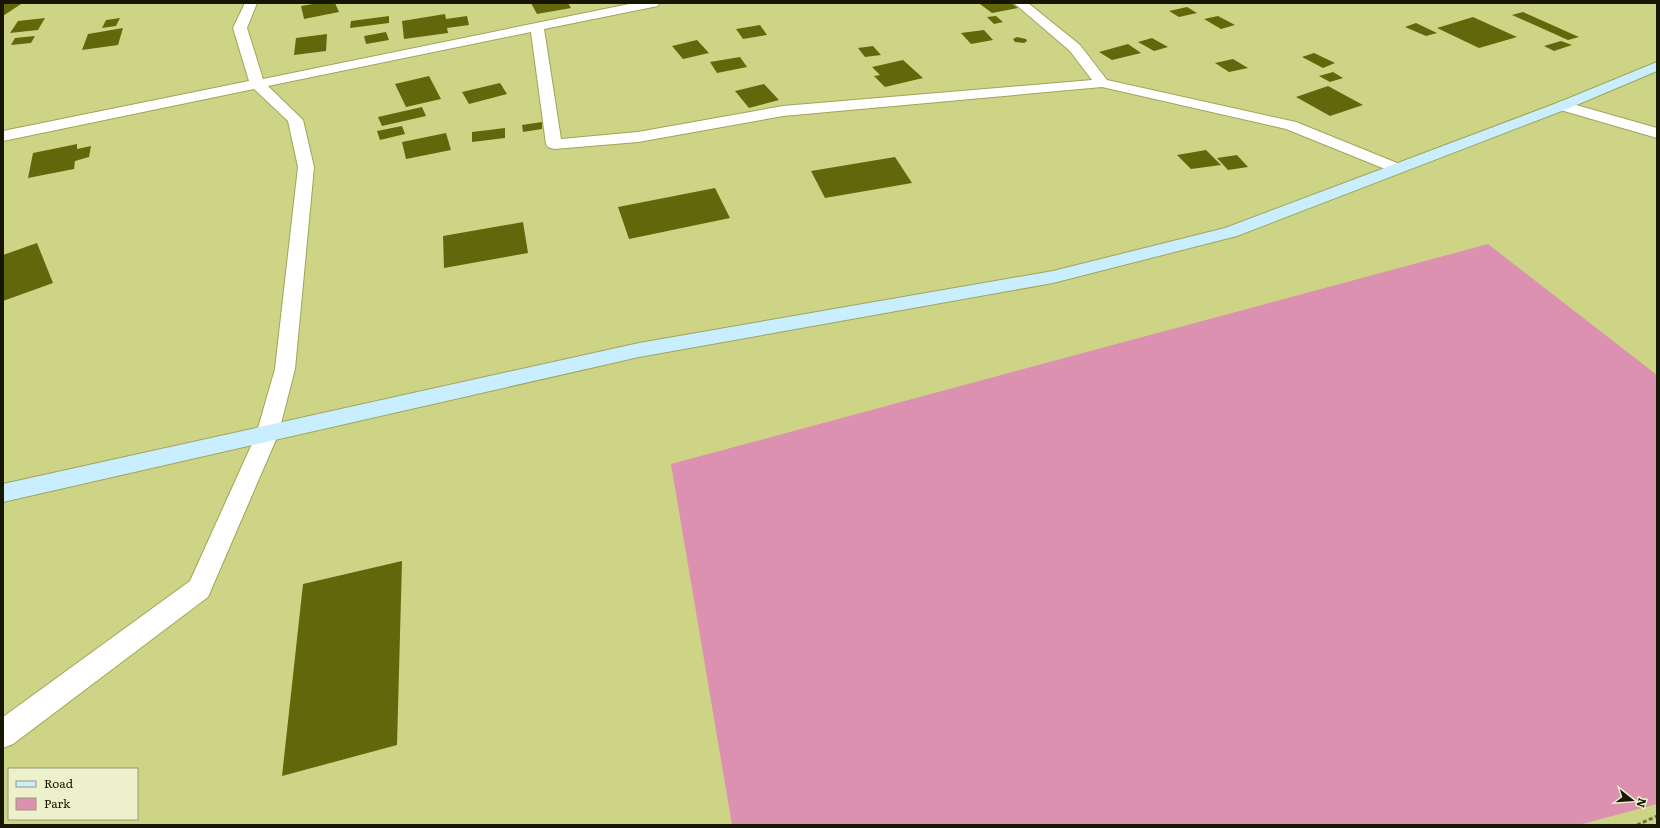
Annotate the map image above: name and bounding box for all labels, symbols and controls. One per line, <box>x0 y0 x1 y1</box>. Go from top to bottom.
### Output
legend <box>8 768 138 820</box>
text: Road <box>44 774 74 792</box>
north arrow <box>1612 780 1652 820</box>
text: Park <box>44 794 71 812</box>
text: N <box>1634 796 1652 810</box>

